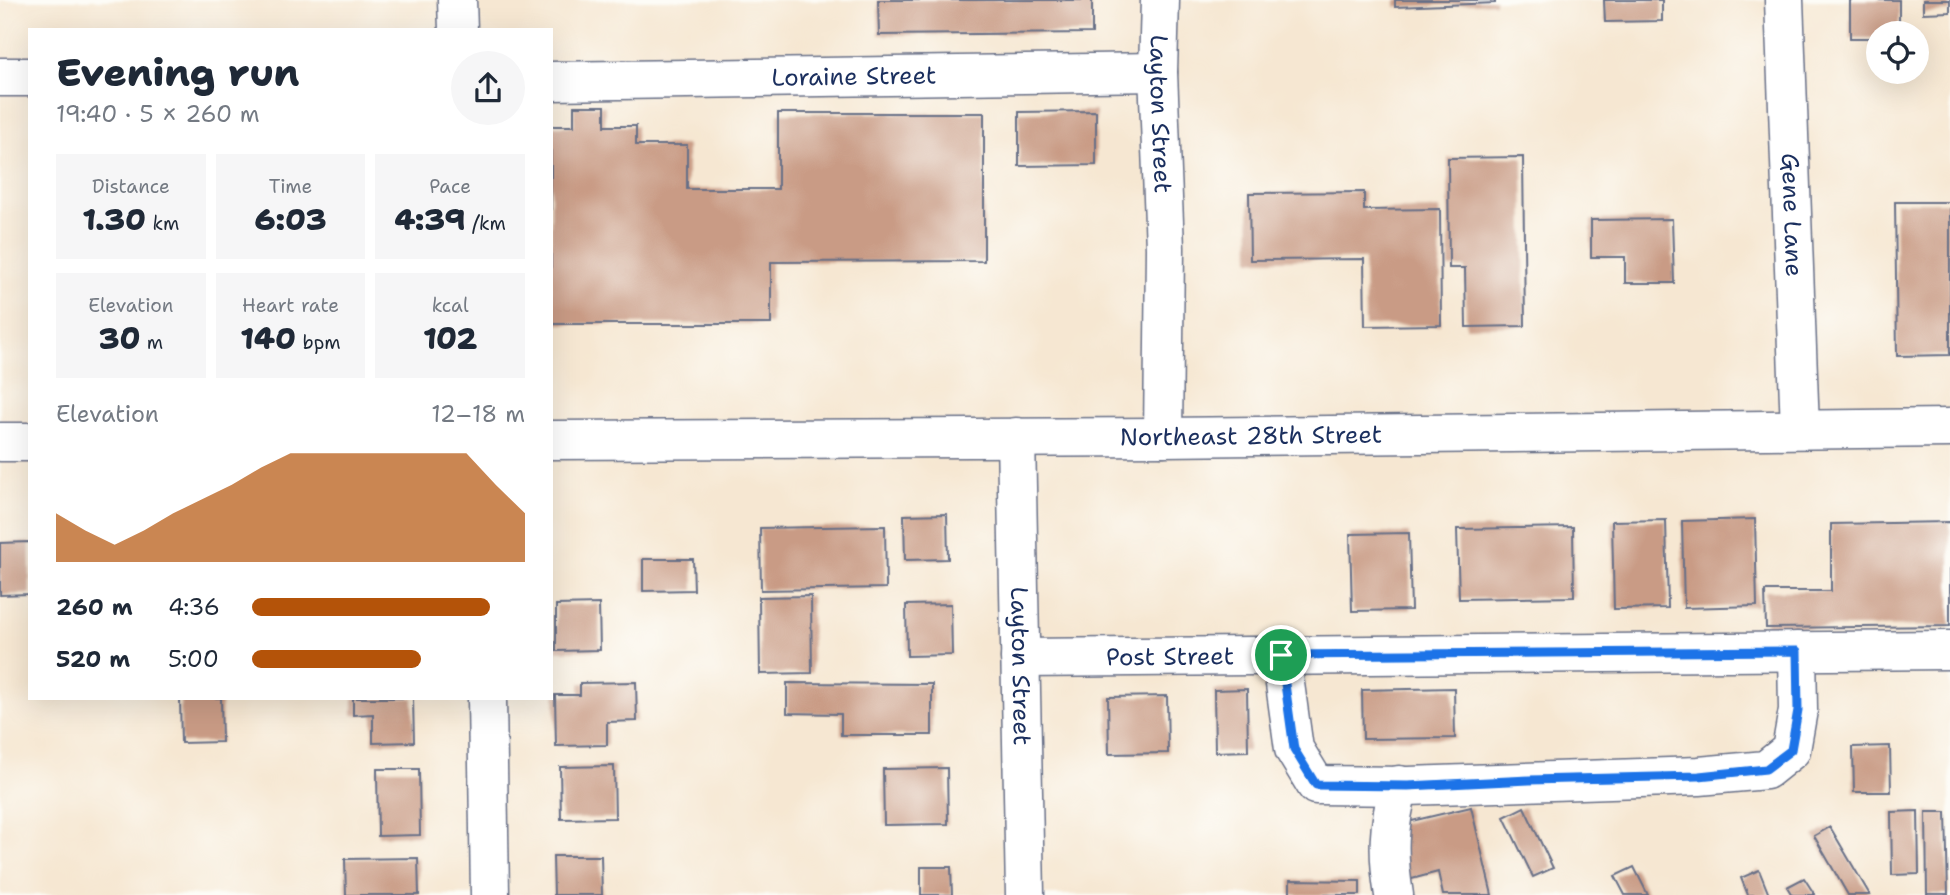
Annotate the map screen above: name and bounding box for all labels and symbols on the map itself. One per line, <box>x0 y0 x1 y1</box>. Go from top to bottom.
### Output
street label: Layton Street <box>1142 34 1179 194</box>
street label: Loraine Street <box>771 59 937 94</box>
street label: Gene Lane <box>1774 152 1810 277</box>
street label: Northeast 28th Street <box>1120 418 1382 453</box>
street label: Layton Street <box>1003 586 1038 746</box>
pin <box>1251 625 1311 685</box>
street label: Post Street <box>1106 640 1234 673</box>

